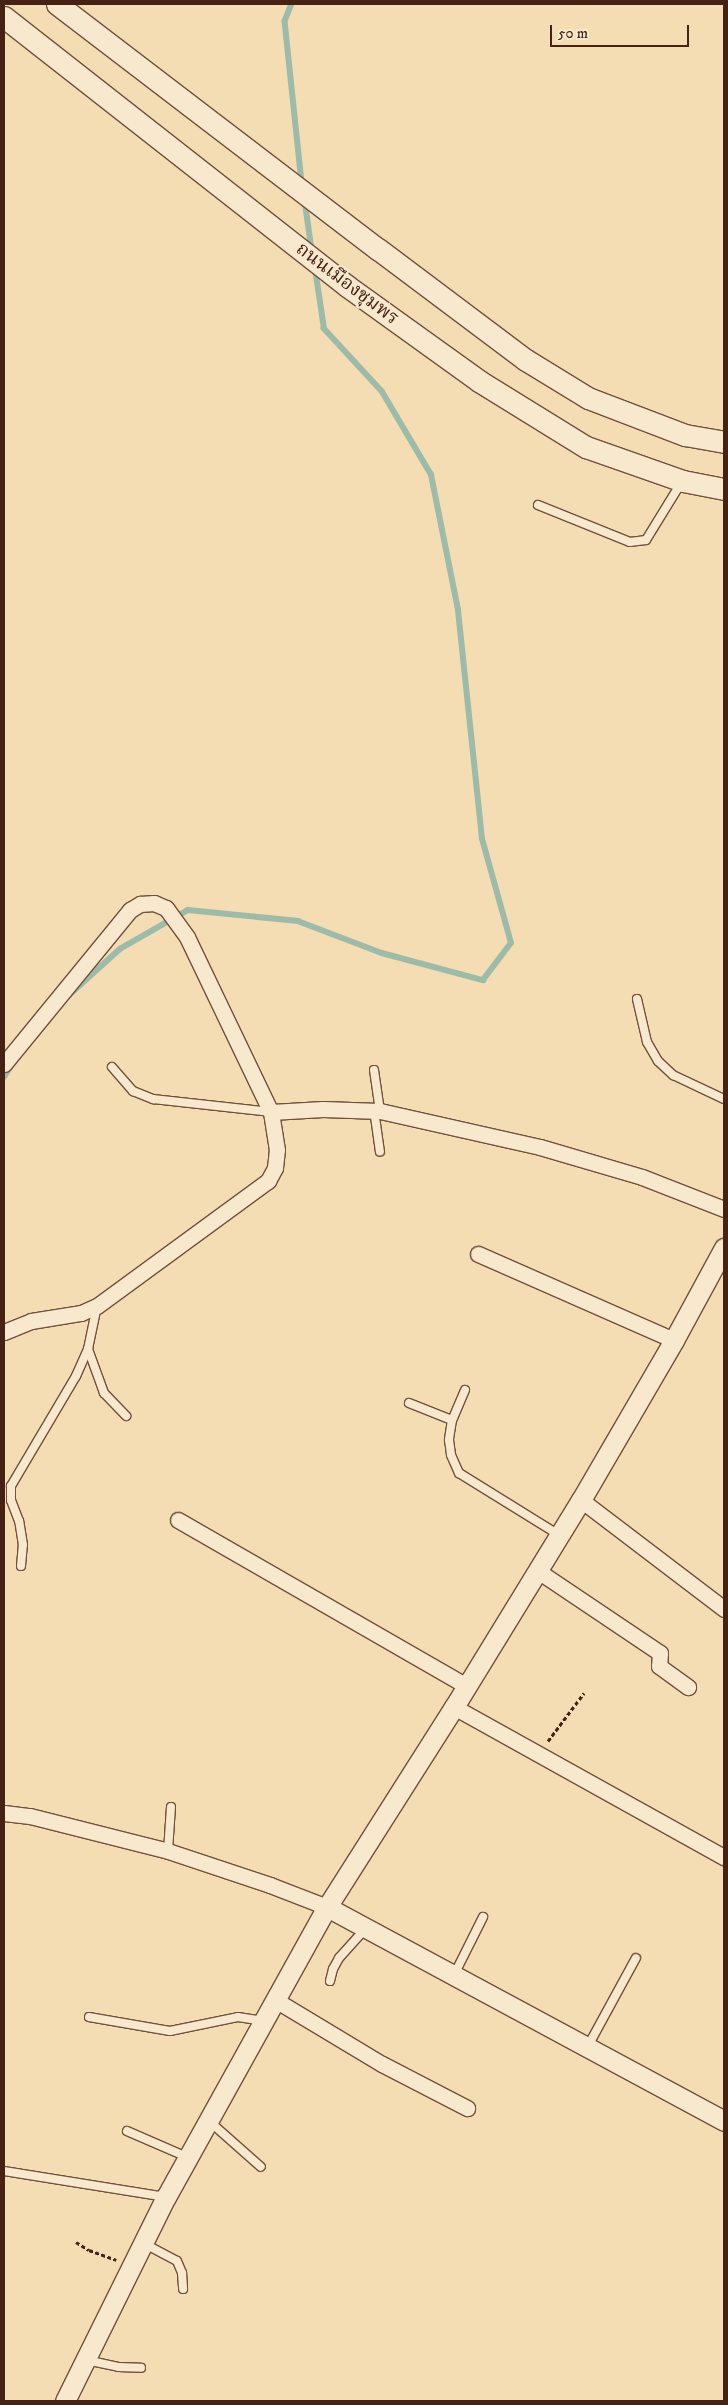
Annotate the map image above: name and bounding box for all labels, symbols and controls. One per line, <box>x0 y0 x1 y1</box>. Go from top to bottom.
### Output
scale bar <box>553 15 692 47</box>
text: 50 m <box>558 24 588 43</box>
street label: ถนนเมืองชุมพร <box>291 238 403 330</box>

